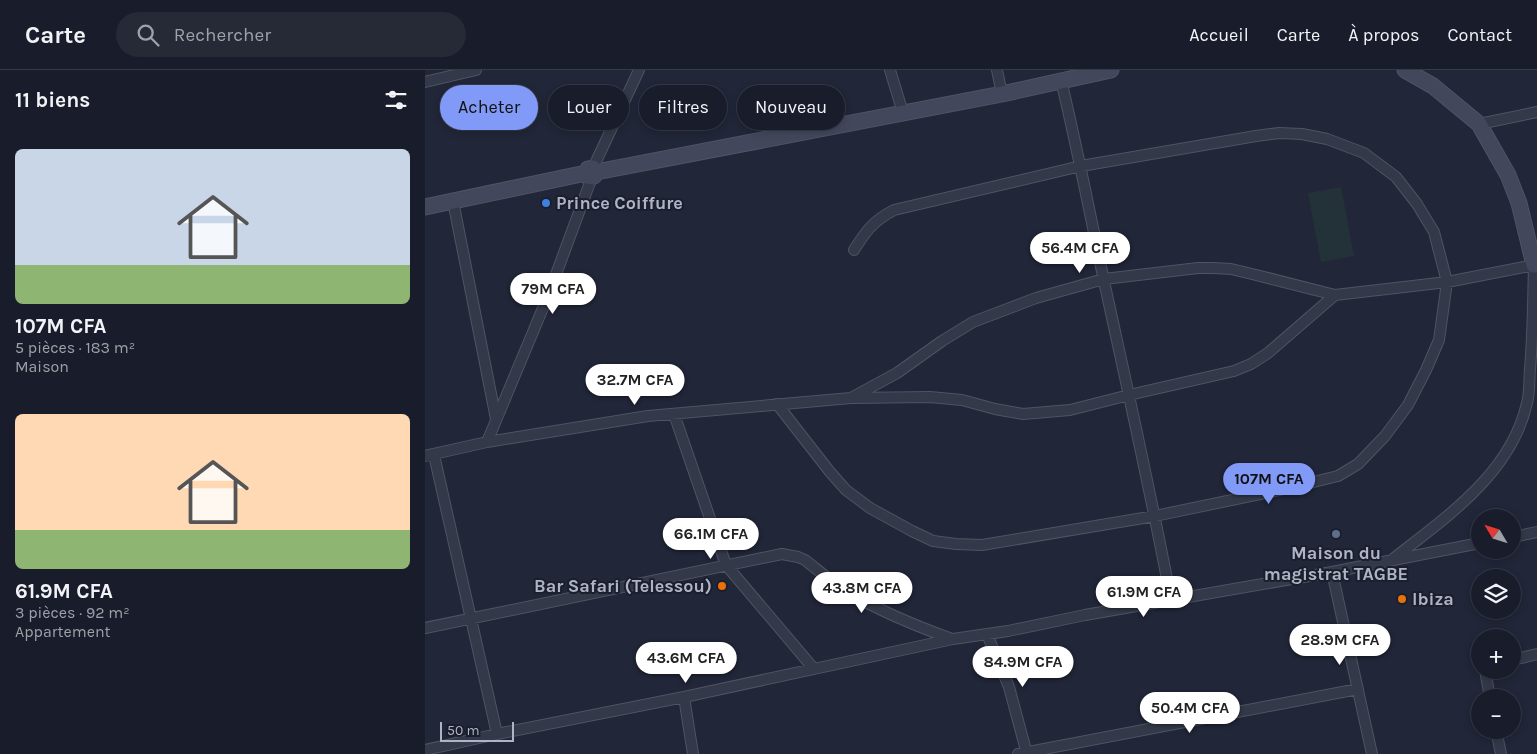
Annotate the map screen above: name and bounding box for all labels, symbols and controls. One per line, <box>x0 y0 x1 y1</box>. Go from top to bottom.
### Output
search box <box>116 12 466 57</box>
text: Carte <box>25 21 86 49</box>
icon: search <box>134 21 162 49</box>
text: Rechercher <box>174 24 271 46</box>
text: Accueil <box>1189 24 1249 46</box>
text: Carte <box>1277 24 1320 46</box>
text: À propos <box>1348 24 1420 46</box>
text: Contact <box>1448 24 1512 46</box>
chip: Acheter <box>440 85 538 130</box>
chip: Louer <box>548 85 629 130</box>
chip: Filtres <box>639 85 727 130</box>
chip: Nouveau <box>737 85 845 130</box>
icon: filters <box>382 86 410 114</box>
text: 11 biens <box>15 88 90 112</box>
icon: home <box>168 182 258 272</box>
place label: Prince Coiffure <box>556 192 683 214</box>
marker: Prince Coiffure <box>540 197 552 209</box>
pin: 56.4M CFA <box>1023 232 1137 274</box>
text: 56.4M CFA <box>1041 238 1119 257</box>
pin: 79M CFA <box>507 272 599 315</box>
text: 79M CFA <box>521 279 585 298</box>
text: 107M CFA <box>15 314 106 338</box>
text: 5 pièces · 183 m² <box>15 338 135 357</box>
text: Maison <box>15 357 69 376</box>
pin: 32.7M CFA <box>578 364 692 406</box>
text: 32.7M CFA <box>597 370 673 389</box>
icon: home <box>168 447 258 537</box>
pin: 107M CFA <box>1217 462 1321 505</box>
text: 107M CFA <box>1234 469 1304 488</box>
north arrow <box>1471 509 1521 559</box>
map controls <box>1471 509 1521 739</box>
pin: 66.1M CFA <box>654 518 768 560</box>
text: 66.1M CFA <box>674 524 748 543</box>
marker: Maison du magistrat TAGBE <box>1330 528 1342 540</box>
place label: Maison du magistrat TAGBE <box>1264 542 1408 585</box>
button: layers <box>1471 569 1521 619</box>
pin: 43.8M CFA <box>805 572 919 614</box>
place label: Bar Safari (Telessou) <box>534 575 712 597</box>
pin: 61.9M CFA <box>1087 576 1201 618</box>
text: 43.8M CFA <box>822 578 902 597</box>
text: 61.9M CFA <box>15 579 113 603</box>
marker: Bar Safari (Telessou) <box>716 580 728 592</box>
text: 61.9M CFA <box>1107 582 1181 601</box>
place label: Ibiza <box>1412 588 1454 610</box>
marker: Ibiza <box>1396 593 1408 605</box>
text: 3 pièces · 92 m² <box>15 603 130 622</box>
text: Appartement <box>15 622 111 641</box>
pin: 28.9M CFA <box>1283 624 1397 666</box>
button: + <box>1471 629 1521 679</box>
text: 28.9M CFA <box>1300 630 1380 649</box>
pin: 43.6M CFA <box>629 642 743 684</box>
pin: 84.9M CFA <box>966 646 1080 688</box>
text: 43.6M CFA <box>647 648 725 667</box>
text: 84.9M CFA <box>984 652 1062 671</box>
button: − <box>1471 689 1521 739</box>
pin: 50.4M CFA <box>1133 692 1247 734</box>
text: 50.4M CFA <box>1151 698 1229 717</box>
scale bar <box>440 719 514 742</box>
text: 50 m <box>447 722 480 739</box>

